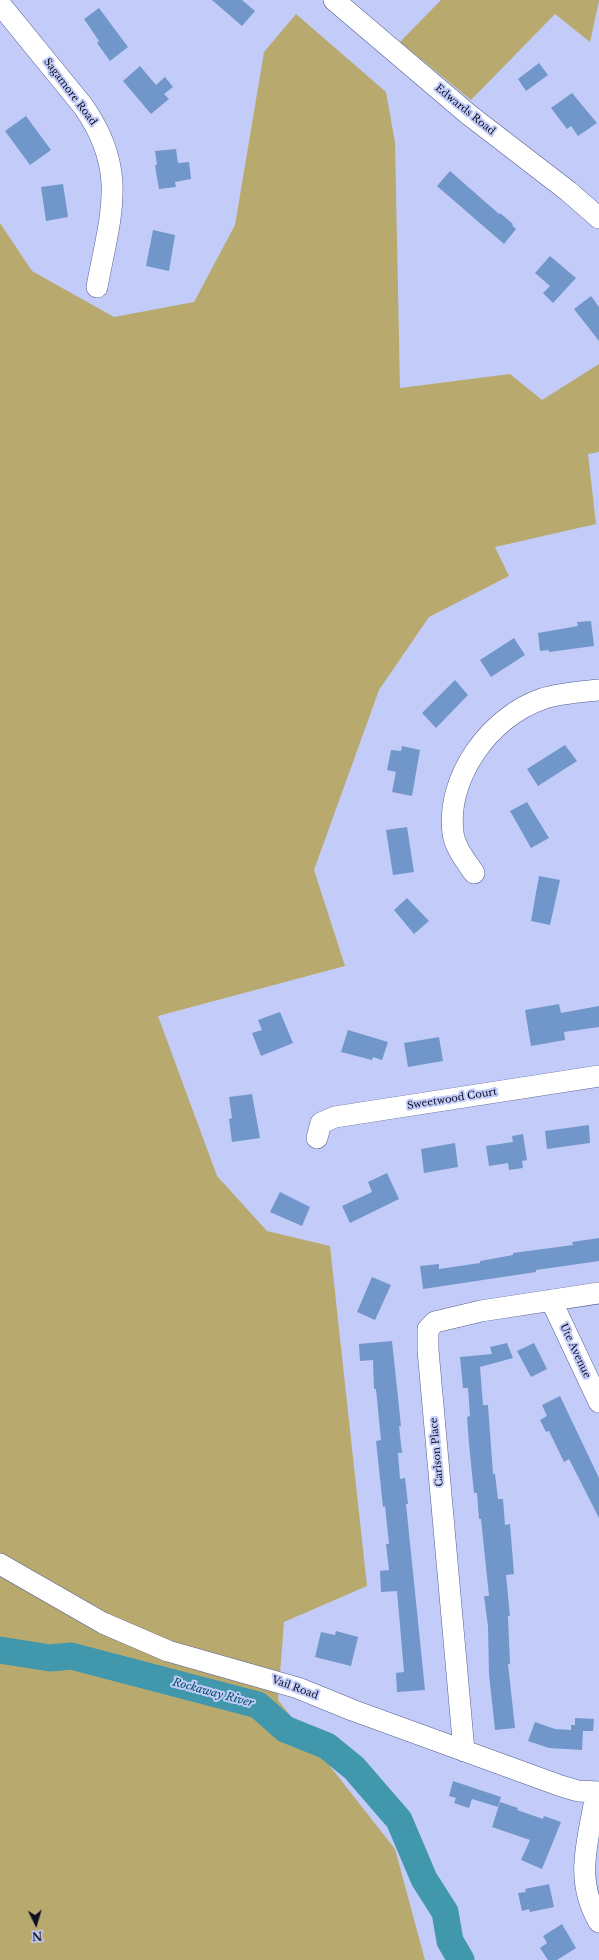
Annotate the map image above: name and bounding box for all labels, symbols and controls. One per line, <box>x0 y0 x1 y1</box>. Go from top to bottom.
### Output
street label: Sagamore Road <box>41 56 99 128</box>
street label: Edwards Road <box>433 82 497 138</box>
street label: Sweetwood Court <box>406 1086 498 1112</box>
street label: Ute Avenue <box>557 1322 593 1380</box>
street label: Carlson Place <box>428 1417 446 1487</box>
street label: Vail Road <box>270 1674 320 1702</box>
water label: Rockaway River <box>171 1676 255 1710</box>
north arrow <box>16 1904 56 1944</box>
text: N <box>31 1929 43 1943</box>

